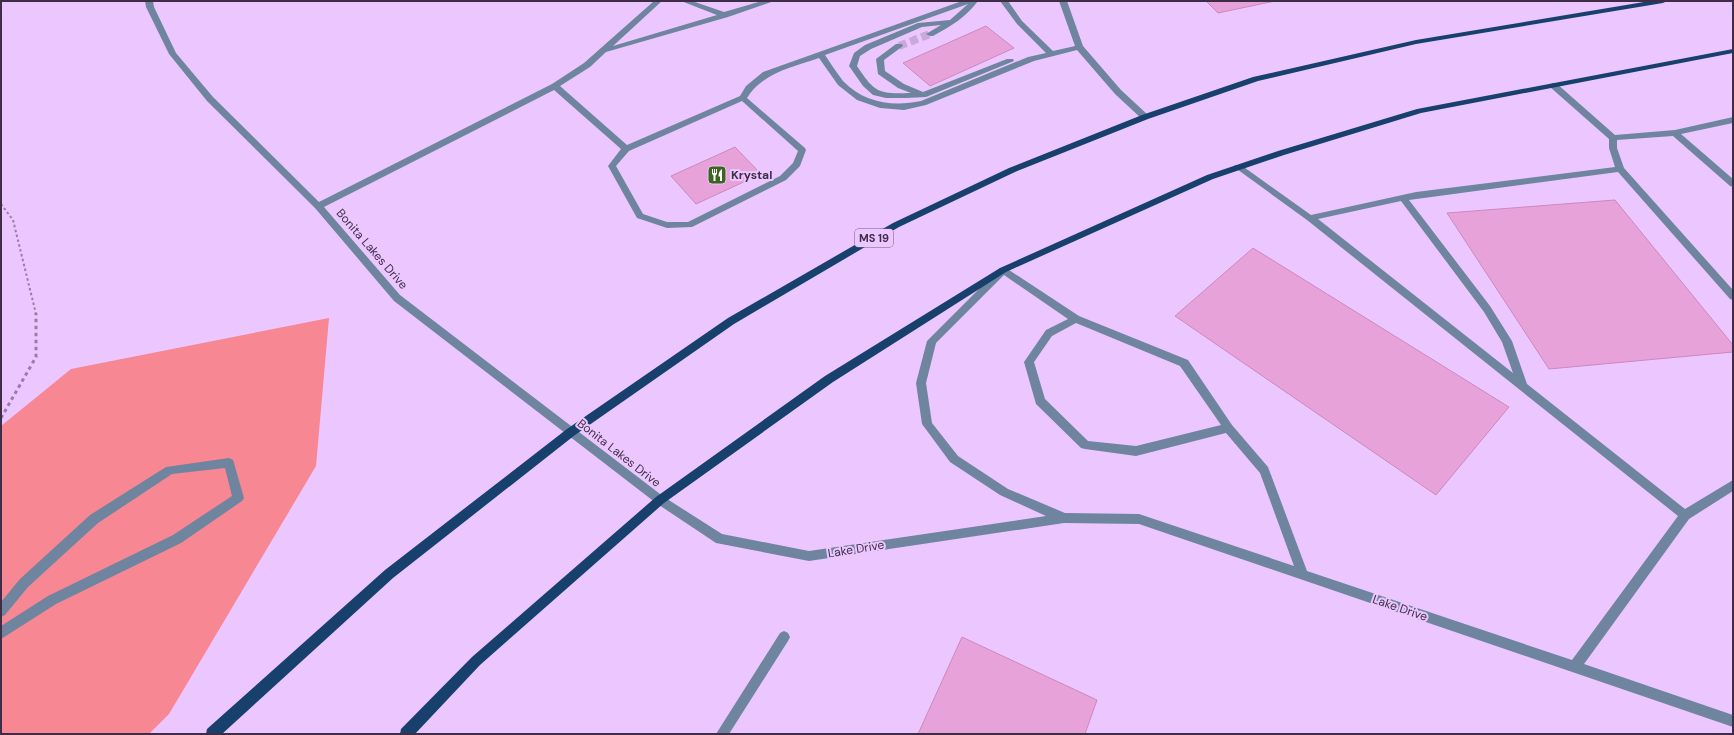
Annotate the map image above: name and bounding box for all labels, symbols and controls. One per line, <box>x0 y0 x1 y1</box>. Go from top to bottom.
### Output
restaurant icon: Krystal <box>706 164 728 186</box>
place label: Krystal <box>731 167 772 183</box>
street label: Bonita Lakes Drive <box>333 205 411 293</box>
road number: MS 19 <box>855 229 893 247</box>
street label: Bonita Lakes Drive <box>574 415 664 491</box>
street label: Lake Drive <box>827 537 886 561</box>
street label: Lake Drive <box>1370 591 1430 625</box>

